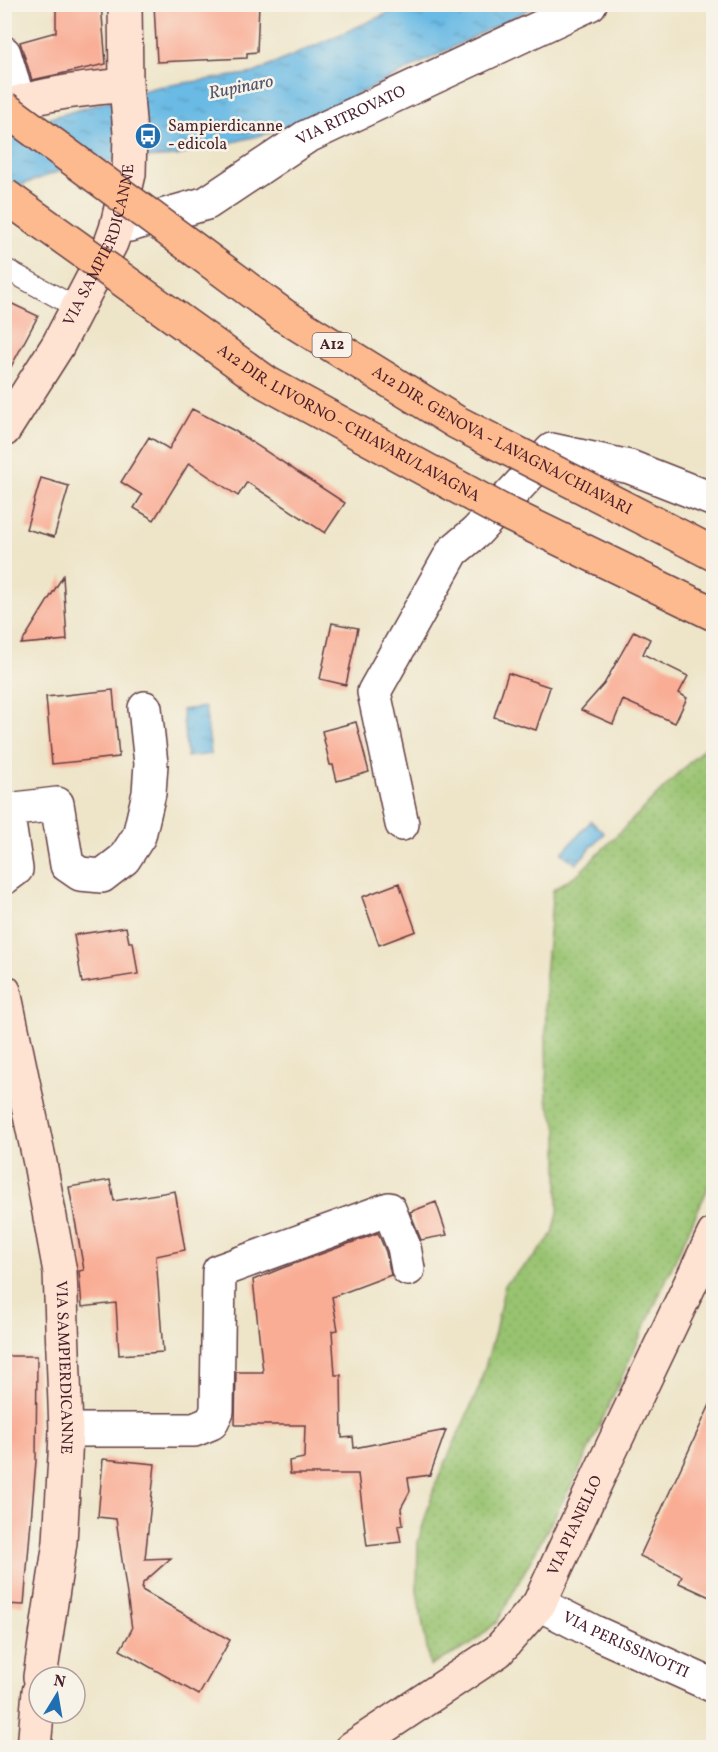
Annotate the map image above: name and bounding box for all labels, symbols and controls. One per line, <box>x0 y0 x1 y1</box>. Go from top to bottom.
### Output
water label: Rupinaro <box>207 69 275 107</box>
street label: VIA RITROVATO <box>292 81 410 151</box>
place label: Sampierdicanne - edicola <box>168 116 283 156</box>
bus stop icon: Sampierdicanne - edicola <box>133 121 163 151</box>
street label: VIA SAMPIERDICANNE <box>59 164 140 330</box>
road number: A12 <box>312 333 352 357</box>
street label: A12 DIR. LIVORNO - CHIAVARI/LAVAGNA <box>212 339 484 508</box>
street label: A12 DIR. GENOVA - LAVAGNA/CHIAVARI <box>367 361 636 521</box>
street label: VIA SAMPIERDICANNE <box>49 1280 77 1455</box>
street label: VIA PIANELLO <box>543 1472 609 1580</box>
street label: VIA PERISSINOTTI <box>558 1607 692 1684</box>
north arrow <box>27 1665 87 1725</box>
text: N <box>52 1670 68 1694</box>

